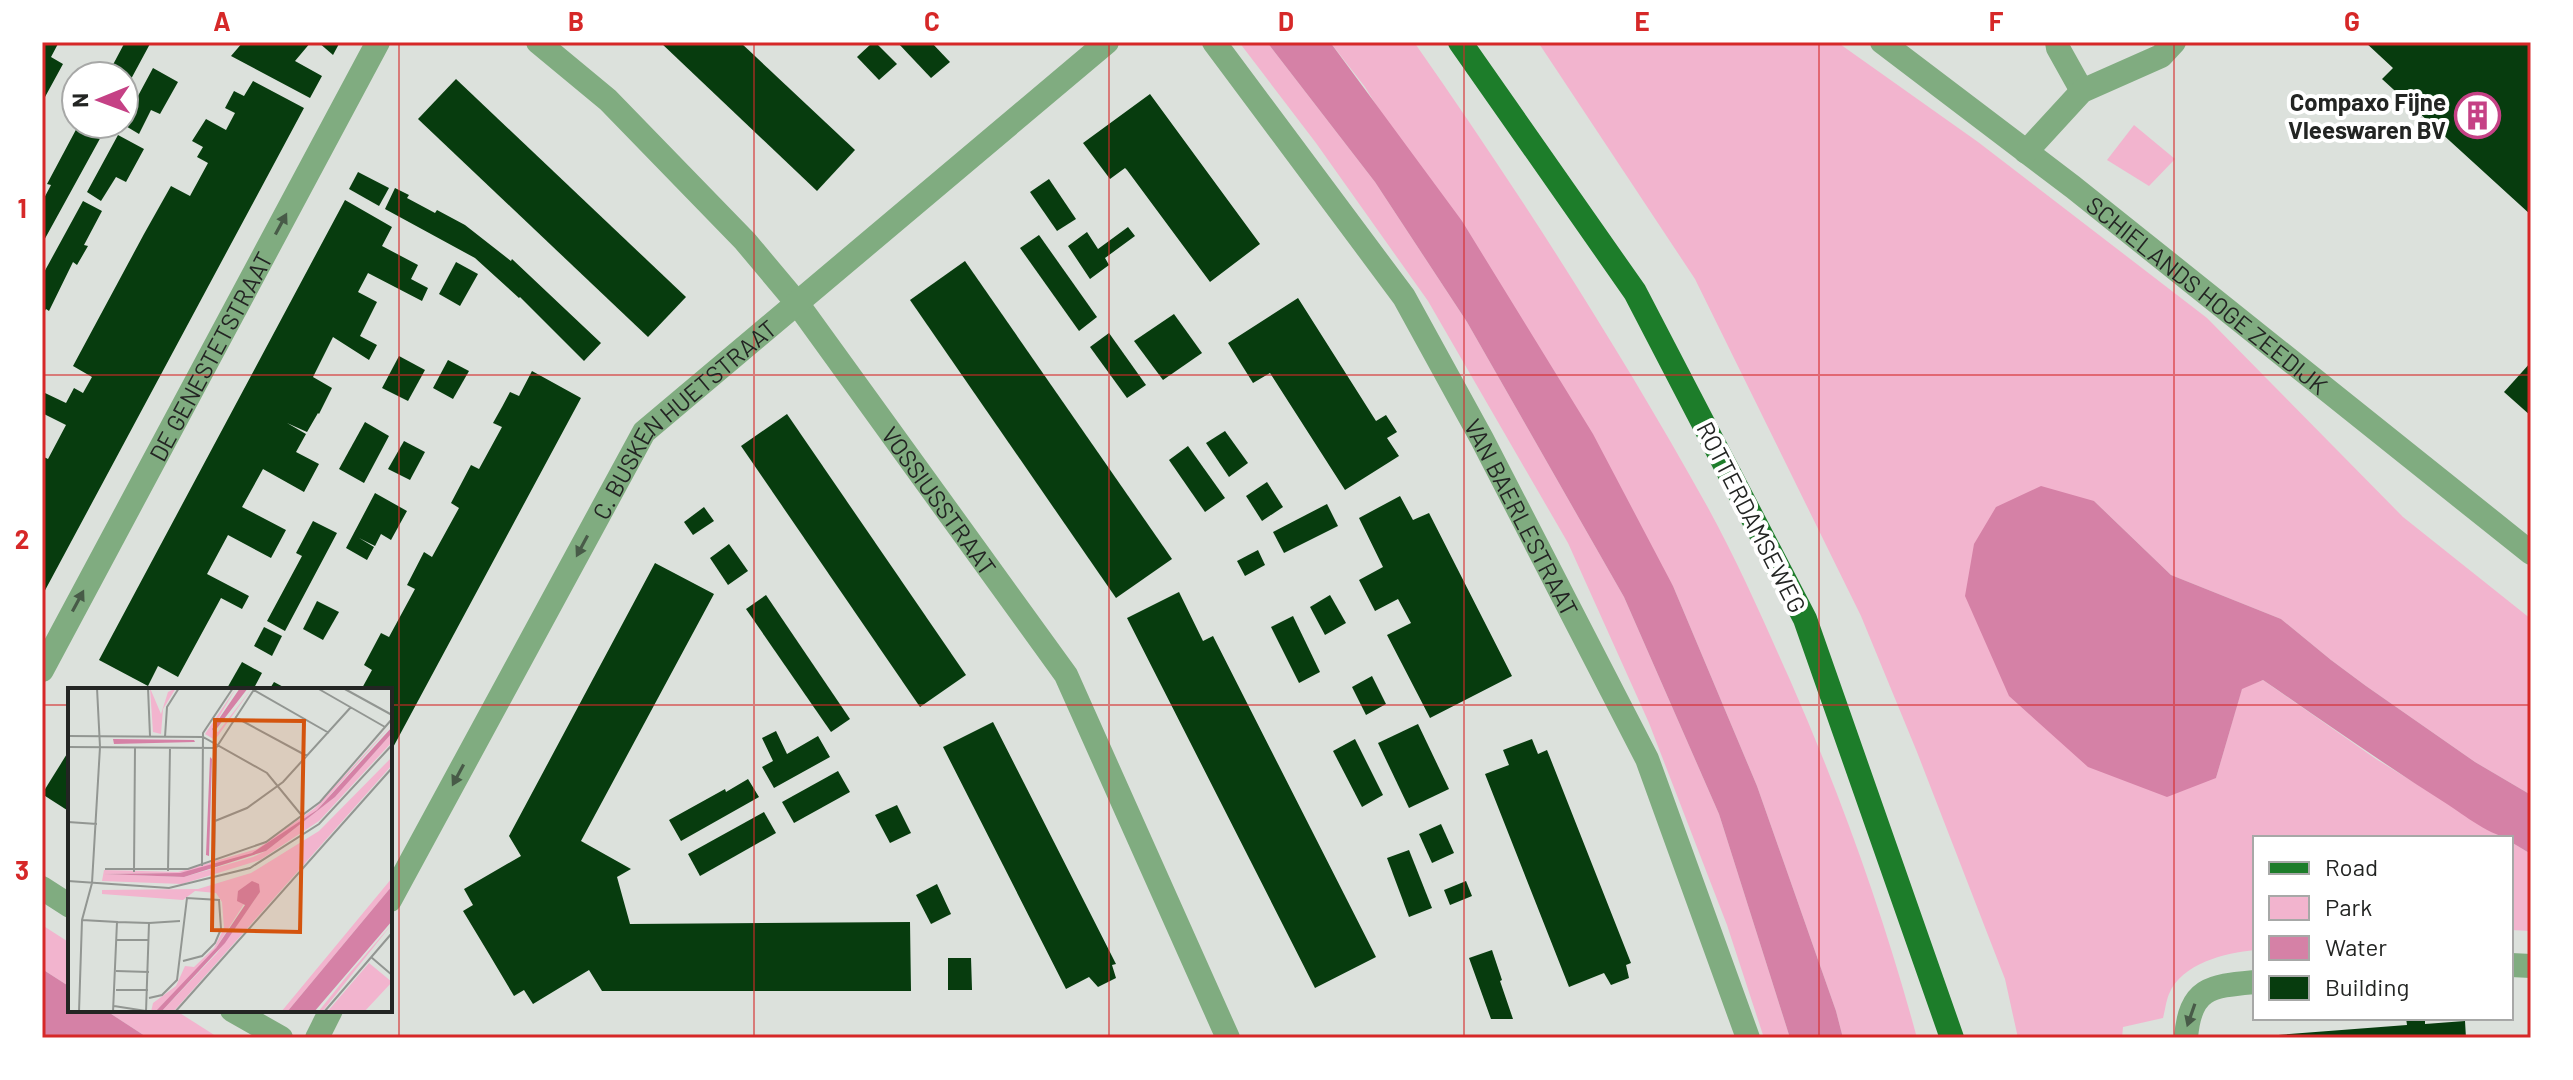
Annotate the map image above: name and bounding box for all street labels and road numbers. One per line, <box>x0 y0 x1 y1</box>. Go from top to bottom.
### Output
street label: SCHIELANDS HOGE ZEEDIJK <box>2081 189 2334 400</box>
street label: DE GENESTETSTRAAT <box>142 246 278 466</box>
street label: C. BUSKEN HUETSTRAAT <box>585 313 782 524</box>
street label: VAN BAERLESTRAAT <box>1459 414 1585 621</box>
street label: ROTTERDAMSEWEG <box>1691 417 1813 617</box>
street label: VOSSIUSSTRAAT <box>876 420 1003 580</box>

